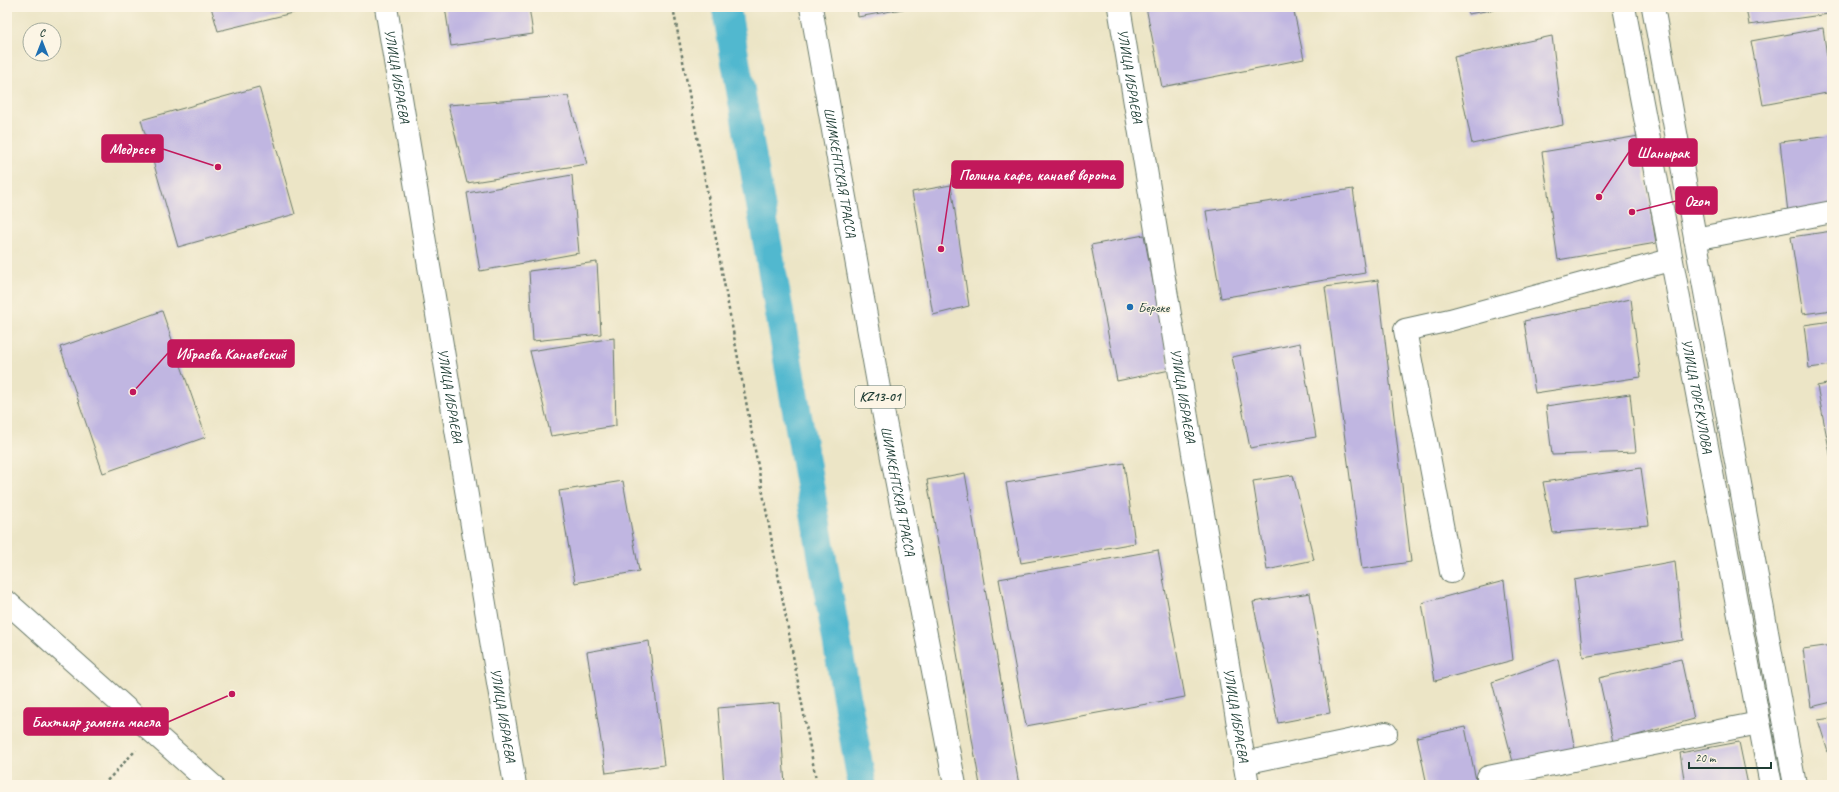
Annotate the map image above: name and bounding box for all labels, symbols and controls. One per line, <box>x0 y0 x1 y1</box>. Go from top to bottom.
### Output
north arrow <box>22 22 62 62</box>
text: С <box>39 25 46 39</box>
street label: УЛИЦА ИБРАЕВА <box>381 28 414 125</box>
street label: УЛИЦА ИБРАЕВА <box>1114 28 1147 125</box>
street label: ШИМКЕНТСКАЯ ТРАССА <box>821 106 861 240</box>
callout: Медресе <box>102 135 163 162</box>
callout: Шанырак <box>1629 139 1697 166</box>
text: Медресе <box>109 140 156 159</box>
text: Шанырак <box>1637 144 1690 163</box>
callout: Полина кафе, канаев ворота <box>952 161 1123 188</box>
text: Полина кафе, канаев ворота <box>959 166 1117 185</box>
callout: Ozon <box>1676 187 1717 214</box>
text: Ozon <box>1684 192 1711 211</box>
place label: Береке <box>1138 299 1171 316</box>
marker: Береке <box>1125 302 1135 312</box>
street label: УЛИЦА ТОРЕКУЛОВА <box>1678 338 1717 456</box>
callout: Ибраева Канаевский <box>168 340 294 367</box>
text: Ибраева Канаевский <box>176 345 288 364</box>
street label: УЛИЦА ИБРАЕВА <box>434 347 467 445</box>
street label: УЛИЦА ИБРАЕВА <box>1167 347 1200 445</box>
road number: KZ13-01 <box>855 386 905 408</box>
street label: ШИМКЕНТСКАЯ ТРАССА <box>878 425 919 558</box>
street label: УЛИЦА ИБРАЕВА <box>487 667 520 765</box>
street label: УЛИЦА ИБРАЕВА <box>1220 667 1253 765</box>
callout: Бахтияр замена масла <box>24 708 168 735</box>
text: Бахтияр замена масла <box>32 713 162 732</box>
scale bar <box>1689 744 1771 770</box>
text: 20 m <box>1695 750 1717 766</box>

